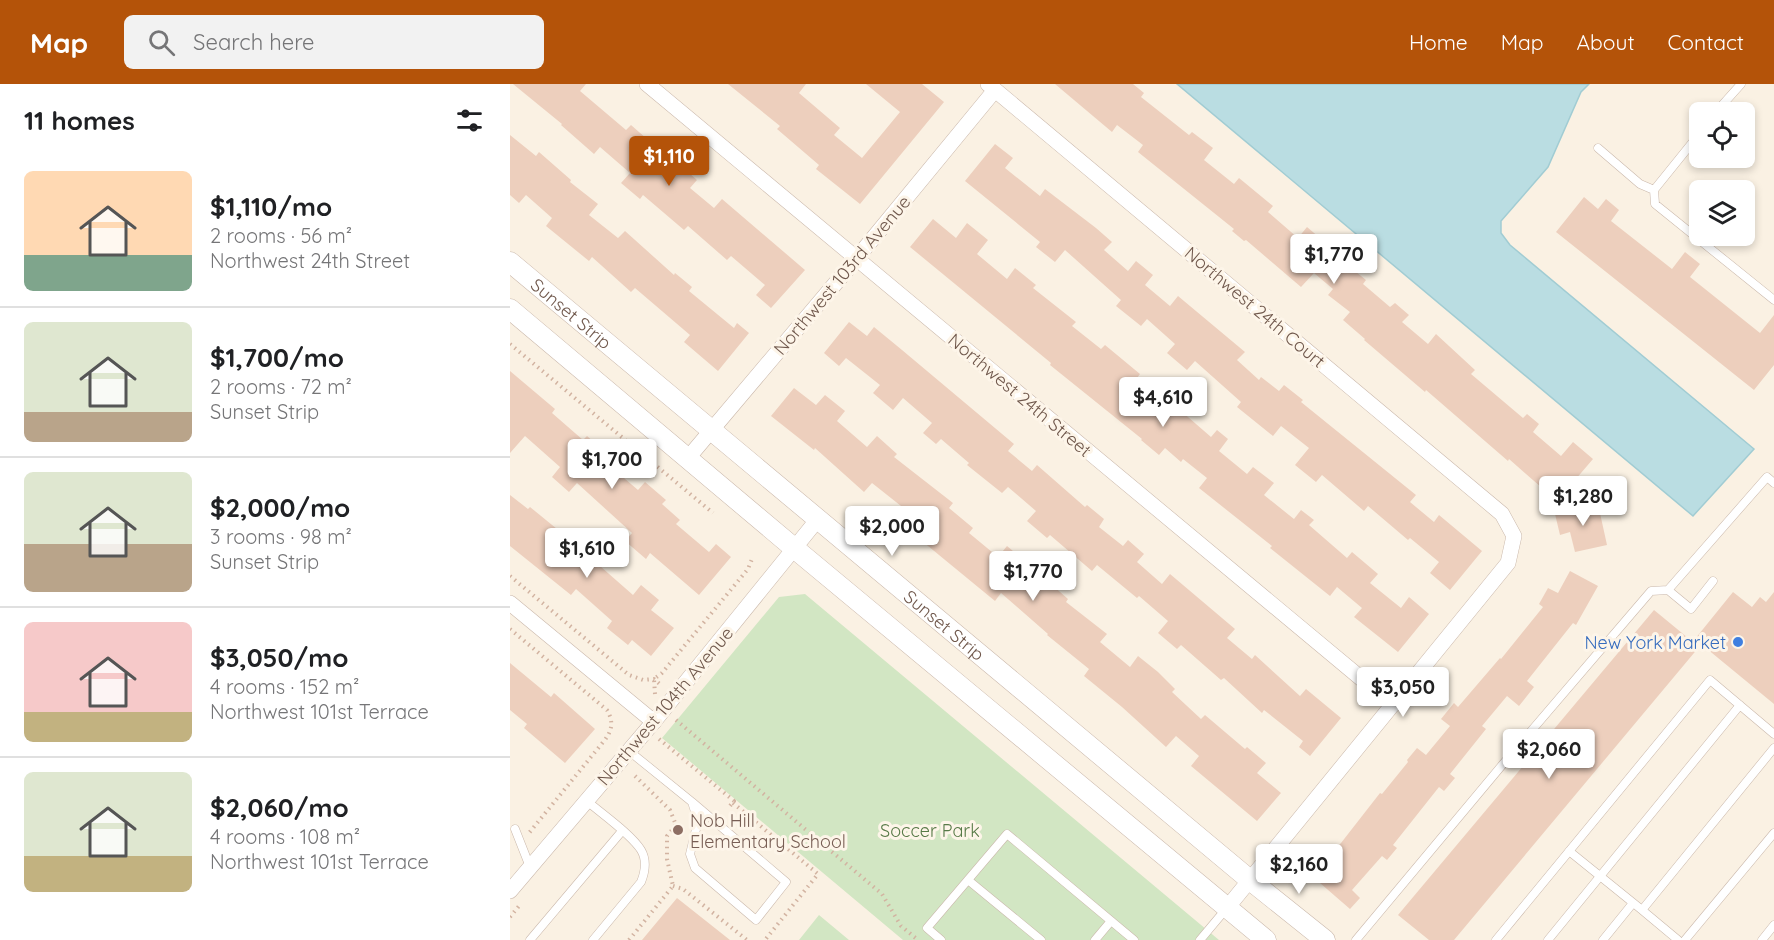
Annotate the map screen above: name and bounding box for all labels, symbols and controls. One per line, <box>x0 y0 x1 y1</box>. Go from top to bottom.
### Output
search box <box>124 15 544 69</box>
text: Map <box>30 25 88 60</box>
icon: search <box>145 26 178 59</box>
text: Search here <box>193 28 315 56</box>
text: Home <box>1409 29 1468 55</box>
text: Map <box>1501 29 1544 55</box>
text: About <box>1577 29 1635 55</box>
text: Contact <box>1668 29 1744 55</box>
map controls <box>1689 102 1755 246</box>
button: locate <box>1689 102 1755 168</box>
text: 11 homes <box>24 104 135 137</box>
icon: filters <box>453 104 486 137</box>
pin: $1,110 <box>620 136 718 187</box>
text: $1,110 <box>643 143 695 168</box>
button: layers <box>1689 180 1755 246</box>
text: $1,110/mo <box>210 190 332 223</box>
street label: Northwest 103rd Avenue <box>769 191 915 359</box>
icon: home <box>72 195 144 267</box>
text: 2 rooms · 56 m² <box>210 223 352 248</box>
pin: $1,770 <box>1285 234 1383 285</box>
street label: Northwest 24th Court <box>1180 241 1330 373</box>
text: $1,770 <box>1304 241 1364 266</box>
text: Northwest 24th Street <box>210 248 410 273</box>
street label: Sunset Strip <box>526 273 617 354</box>
street label: Northwest 24th Street <box>944 328 1096 462</box>
text: $1,700/mo <box>210 341 344 374</box>
icon: home <box>72 346 144 418</box>
text: 2 rooms · 72 m² <box>210 374 352 399</box>
pin: $4,610 <box>1114 377 1212 428</box>
text: $4,610 <box>1133 384 1193 409</box>
text: Sunset Strip <box>210 399 319 424</box>
pin: $1,700 <box>563 439 661 490</box>
text: $1,700 <box>582 446 642 471</box>
pin: $1,280 <box>1534 476 1632 527</box>
text: $1,280 <box>1553 483 1613 508</box>
text: $2,000/mo <box>210 491 350 524</box>
icon: home <box>72 496 144 568</box>
pin: $2,000 <box>843 506 941 557</box>
text: $2,000 <box>859 513 925 538</box>
text: 3 rooms · 98 m² <box>210 524 352 549</box>
pin: $1,610 <box>538 528 636 579</box>
text: $1,610 <box>559 535 615 560</box>
text: Sunset Strip <box>210 549 319 574</box>
pin: $1,770 <box>984 551 1082 602</box>
text: $1,770 <box>1003 558 1063 583</box>
street label: Sunset Strip <box>899 584 990 665</box>
street label: Northwest 104th Avenue <box>592 622 738 790</box>
place label: New York Market <box>1584 631 1726 654</box>
marker: New York Market <box>1731 635 1745 649</box>
text: $3,050/mo <box>210 641 349 674</box>
icon: home <box>72 646 144 718</box>
pin: $3,050 <box>1354 667 1452 718</box>
text: 4 rooms · 152 m² <box>210 674 359 699</box>
text: $3,050 <box>1371 674 1435 699</box>
text: Northwest 101st Terrace <box>210 699 429 724</box>
pin: $2,060 <box>1500 729 1598 780</box>
text: $2,060 <box>1517 736 1581 761</box>
text: $2,060/mo <box>210 791 349 824</box>
icon: home <box>72 796 144 868</box>
place label: Nob Hill Elementary School <box>690 809 846 853</box>
park label: Soccer Park <box>880 819 980 842</box>
marker: Nob Hill Elementary School <box>671 823 685 837</box>
text: 4 rooms · 108 m² <box>210 824 360 849</box>
pin: $2,160 <box>1250 844 1348 895</box>
text: Northwest 101st Terrace <box>210 849 429 874</box>
text: $2,160 <box>1270 851 1328 876</box>

